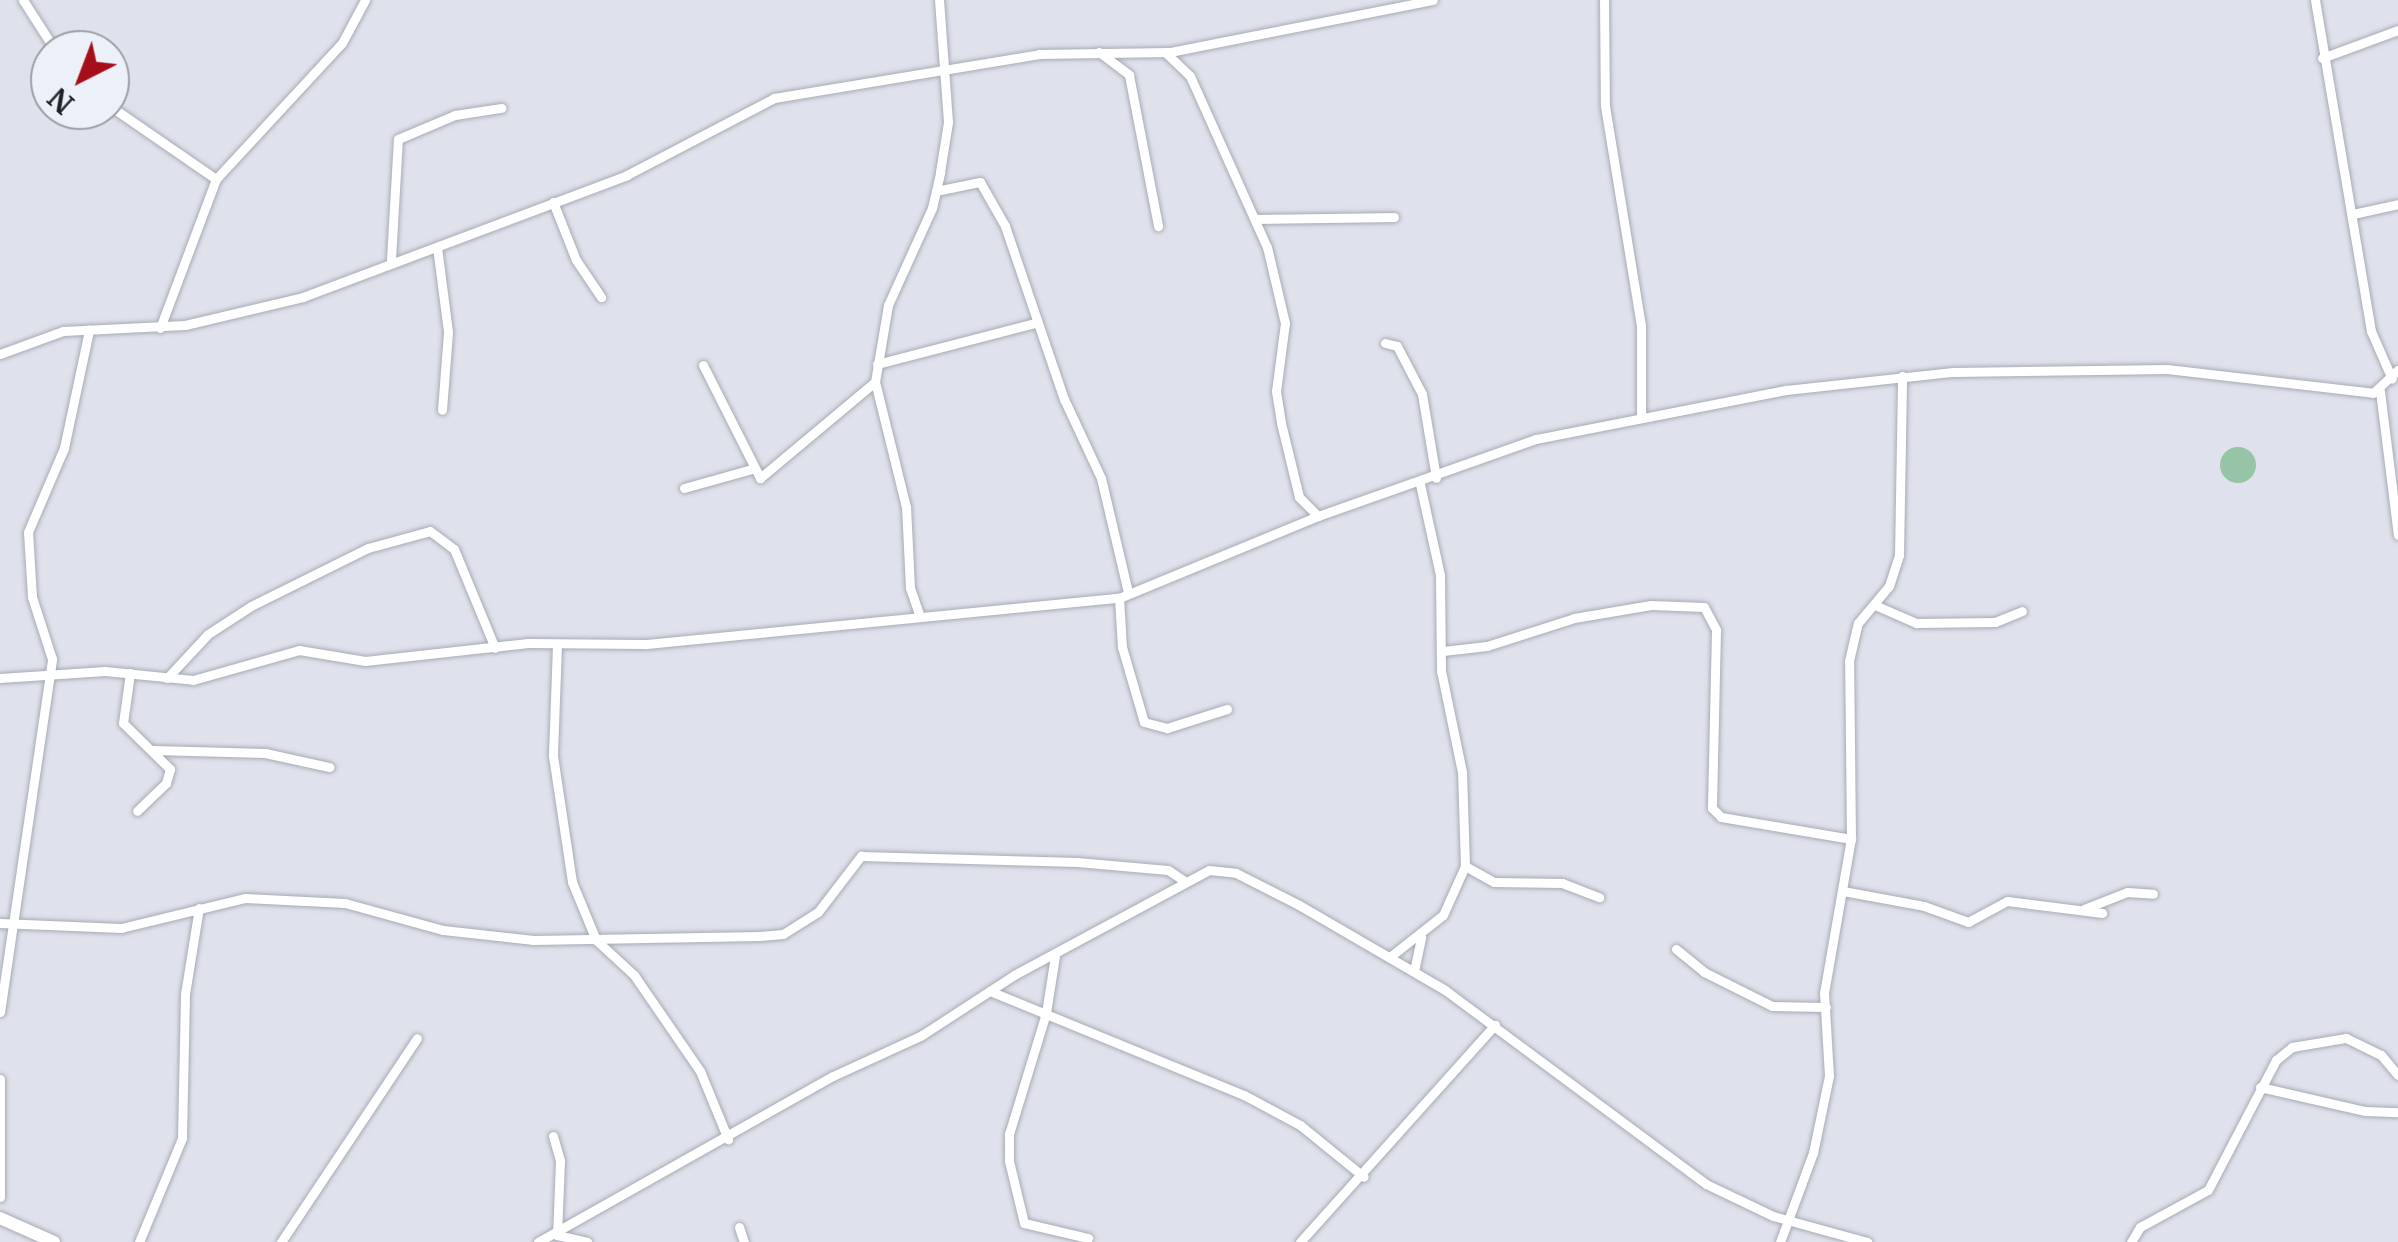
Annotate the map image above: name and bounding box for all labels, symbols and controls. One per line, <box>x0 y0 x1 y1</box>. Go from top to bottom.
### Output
north arrow <box>30 30 130 130</box>
text: N <box>41 80 82 122</box>

